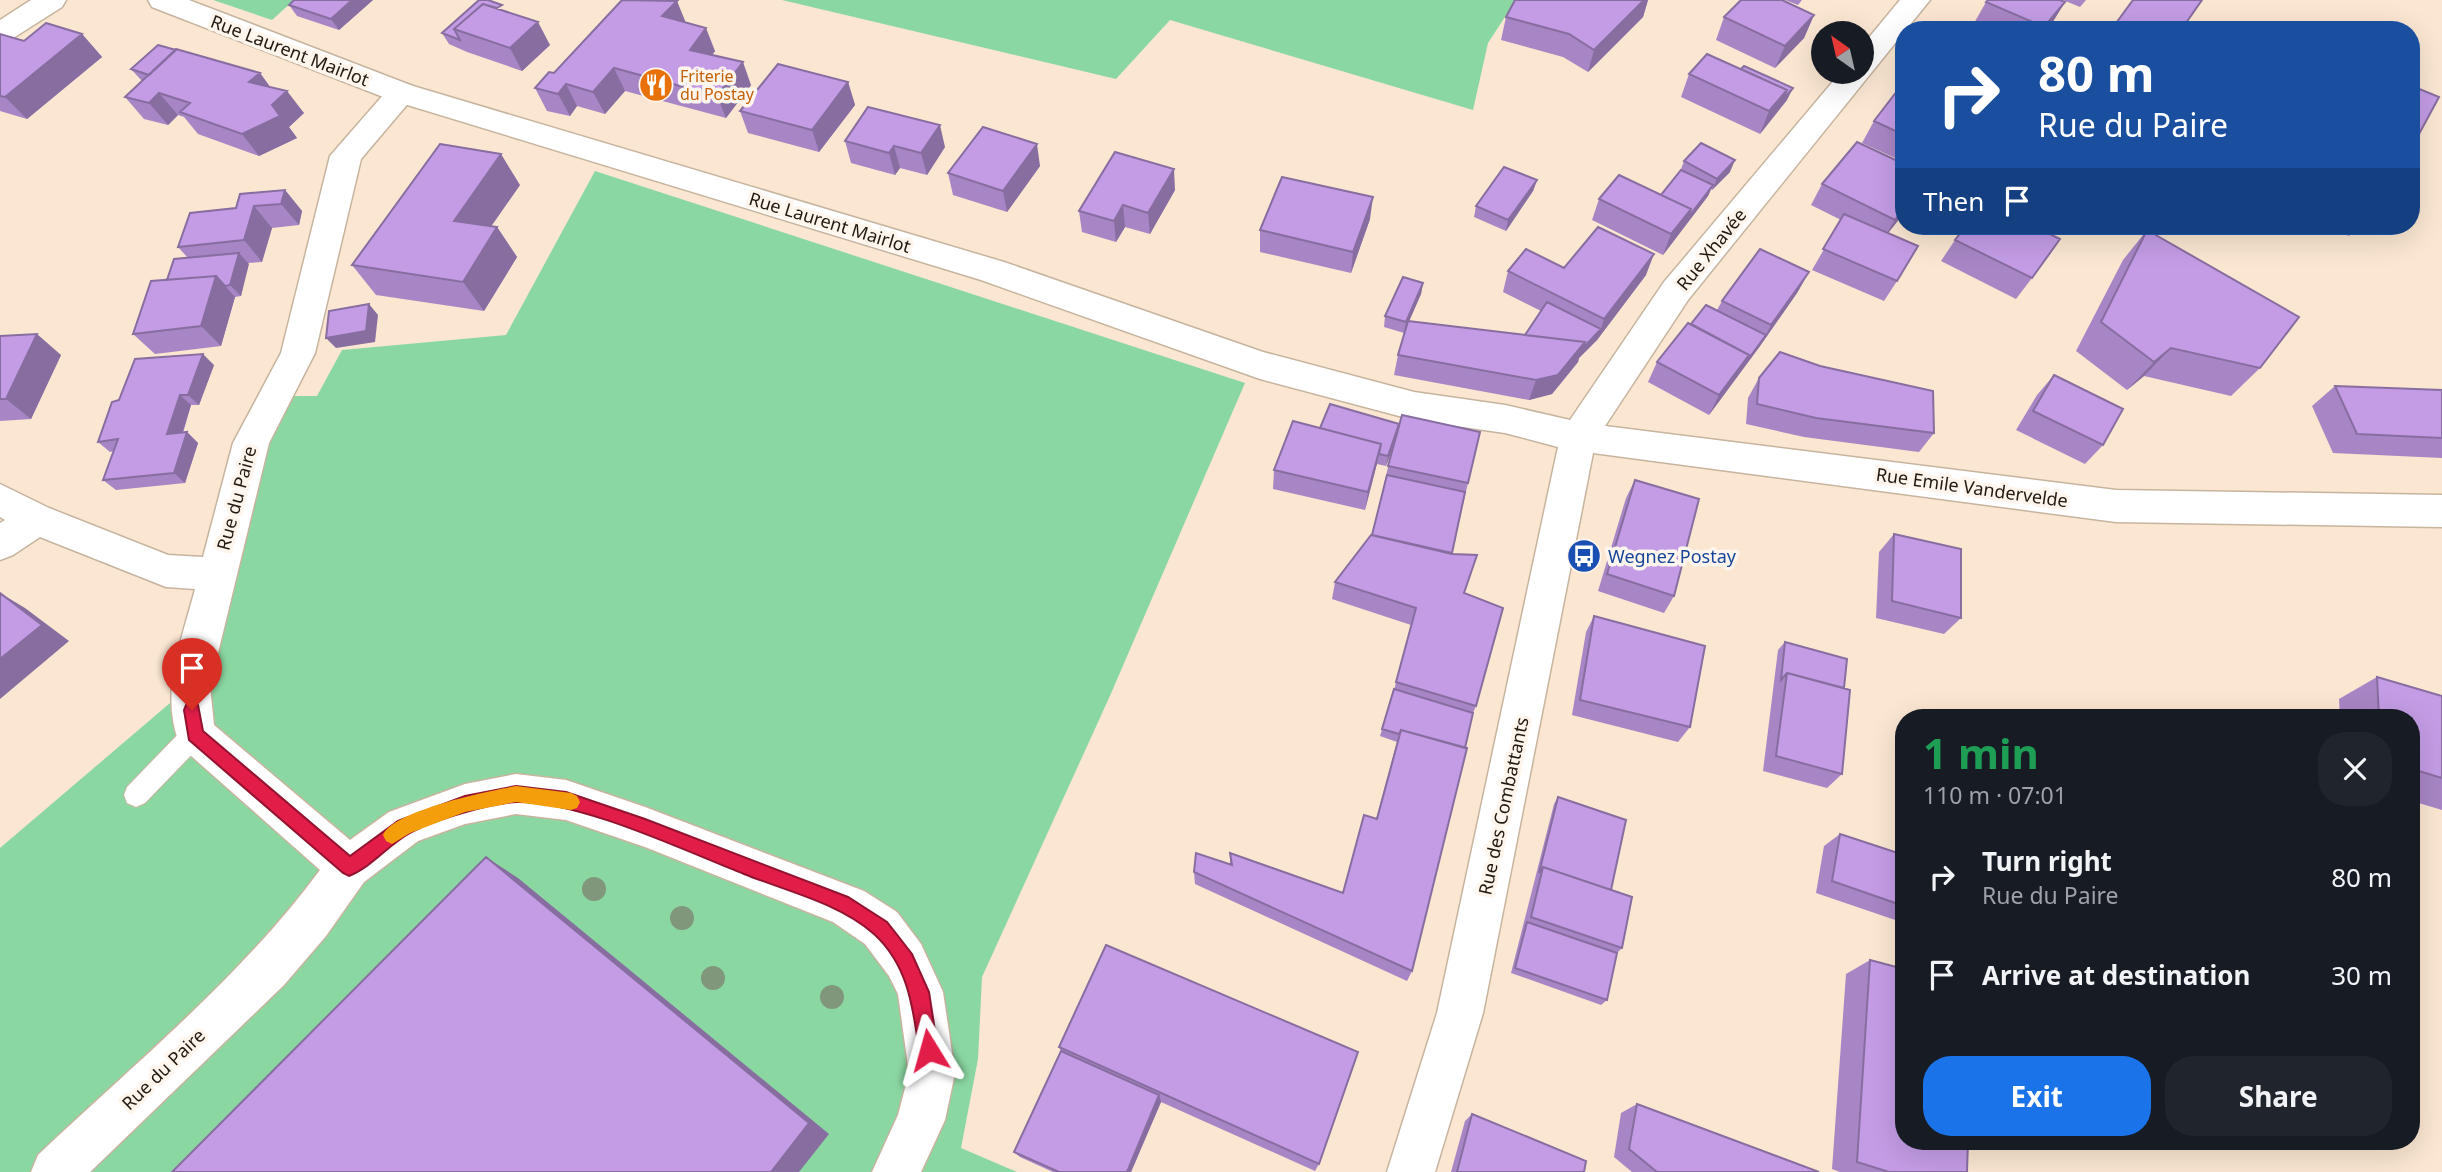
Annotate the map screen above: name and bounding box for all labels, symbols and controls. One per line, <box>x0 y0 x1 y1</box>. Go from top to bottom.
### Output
street label: Rue Laurent Mairlot <box>207 9 373 91</box>
north arrow <box>1811 21 1874 84</box>
map controls <box>1811 21 1874 84</box>
text: 80 m <box>2038 40 2155 106</box>
icon: right <box>1923 49 2014 140</box>
place label: Friterie du Postay <box>680 65 755 105</box>
restaurant icon: Friterie du Postay <box>637 66 675 104</box>
text: Rue du Paire <box>2038 103 2228 146</box>
icon: arrive <box>1998 182 2036 220</box>
text: Then <box>1923 183 1984 219</box>
street label: Rue Laurent Mairlot <box>746 186 914 258</box>
street label: Rue Xhavée <box>1671 203 1751 295</box>
street label: Rue du Paire <box>211 443 261 553</box>
street label: Rue Emile Vandervelde <box>1874 462 2070 512</box>
bus stop icon: Wegnez Postay <box>1565 537 1603 575</box>
place label: Wegnez Postay <box>1608 544 1737 568</box>
pin <box>162 638 222 710</box>
icon: arrive <box>173 649 211 687</box>
street label: Rue des Combattants <box>1472 715 1534 897</box>
text: 1 min <box>1923 724 2039 781</box>
button: close <box>2318 732 2392 806</box>
text: 110 m · 07:01 <box>1923 779 2067 811</box>
text: Turn right <box>1982 843 2112 879</box>
icon: right <box>1923 858 1961 896</box>
text: 80 m <box>2331 859 2392 895</box>
text: Rue du Paire <box>1982 879 2119 911</box>
icon: arrive <box>1923 956 1961 994</box>
text: Arrive at destination <box>1982 957 2251 993</box>
text: 30 m <box>2331 957 2392 993</box>
position arrow <box>892 1013 966 1087</box>
street label: Rue du Paire <box>116 1023 210 1115</box>
button: Exit <box>1923 1056 2151 1136</box>
button: Share <box>2165 1056 2392 1136</box>

